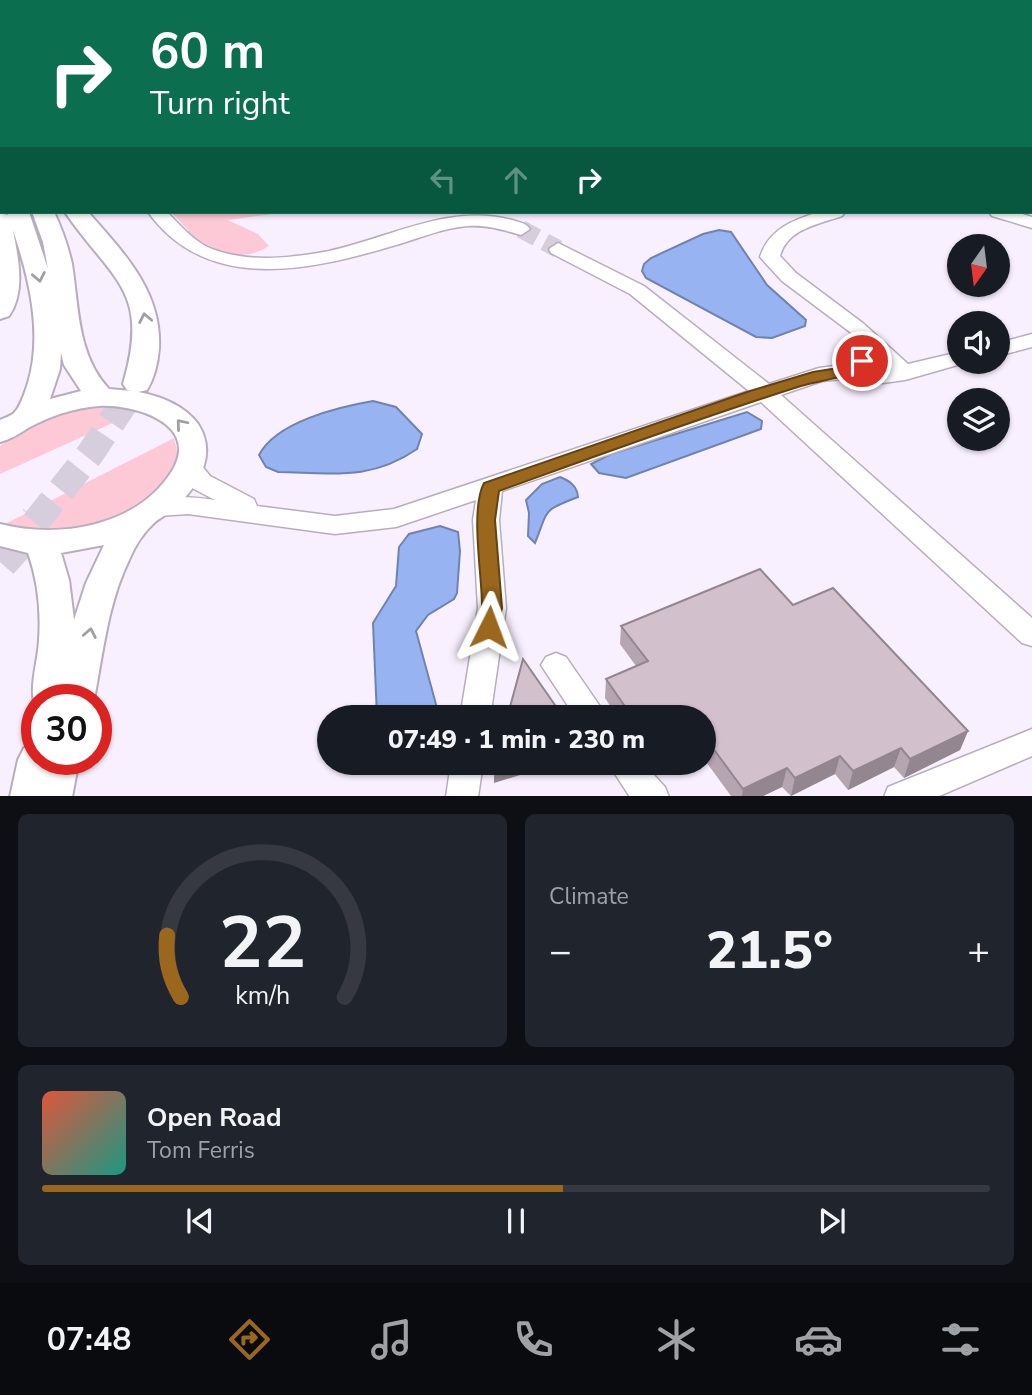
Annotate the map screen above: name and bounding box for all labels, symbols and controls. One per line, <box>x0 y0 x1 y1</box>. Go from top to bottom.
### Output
text: 60 m <box>150 18 265 85</box>
icon: right <box>35 28 126 119</box>
text: Turn right <box>150 82 290 125</box>
icon: left <box>424 161 462 199</box>
icon: ahead <box>497 161 535 199</box>
icon: right <box>570 161 608 199</box>
north arrow <box>947 234 1010 298</box>
map controls <box>947 234 1010 451</box>
one-way arrow <box>30 271 45 283</box>
button: sound <box>947 311 1010 374</box>
one-way arrow <box>138 312 153 324</box>
pin <box>832 331 892 391</box>
icon: arrive <box>843 342 881 380</box>
button: layers <box>947 388 1010 451</box>
one-way arrow <box>177 419 189 432</box>
position arrow <box>452 590 526 664</box>
one-way arrow <box>81 627 96 639</box>
speed limit sign: 30 <box>21 684 112 775</box>
text: 07:49 · 1 min · 230 m <box>388 722 645 757</box>
text: Climate <box>549 881 629 912</box>
text: 22 <box>219 893 306 993</box>
text: 21.5° <box>706 915 833 986</box>
text: − <box>549 926 572 977</box>
text: + <box>967 926 990 977</box>
text: km/h <box>235 978 290 1012</box>
text: Open Road <box>147 1100 282 1135</box>
text: Tom Ferris <box>147 1135 255 1166</box>
icon: previous <box>181 1202 219 1240</box>
icon: pause <box>497 1202 535 1240</box>
icon: next <box>813 1202 851 1240</box>
icon: directions <box>225 1315 274 1364</box>
icon: music <box>367 1315 416 1364</box>
icon: phone <box>509 1315 558 1364</box>
icon: climate <box>652 1315 701 1364</box>
icon: car <box>794 1315 843 1364</box>
icon: filters <box>936 1315 985 1364</box>
text: 07:48 <box>47 1318 131 1361</box>

